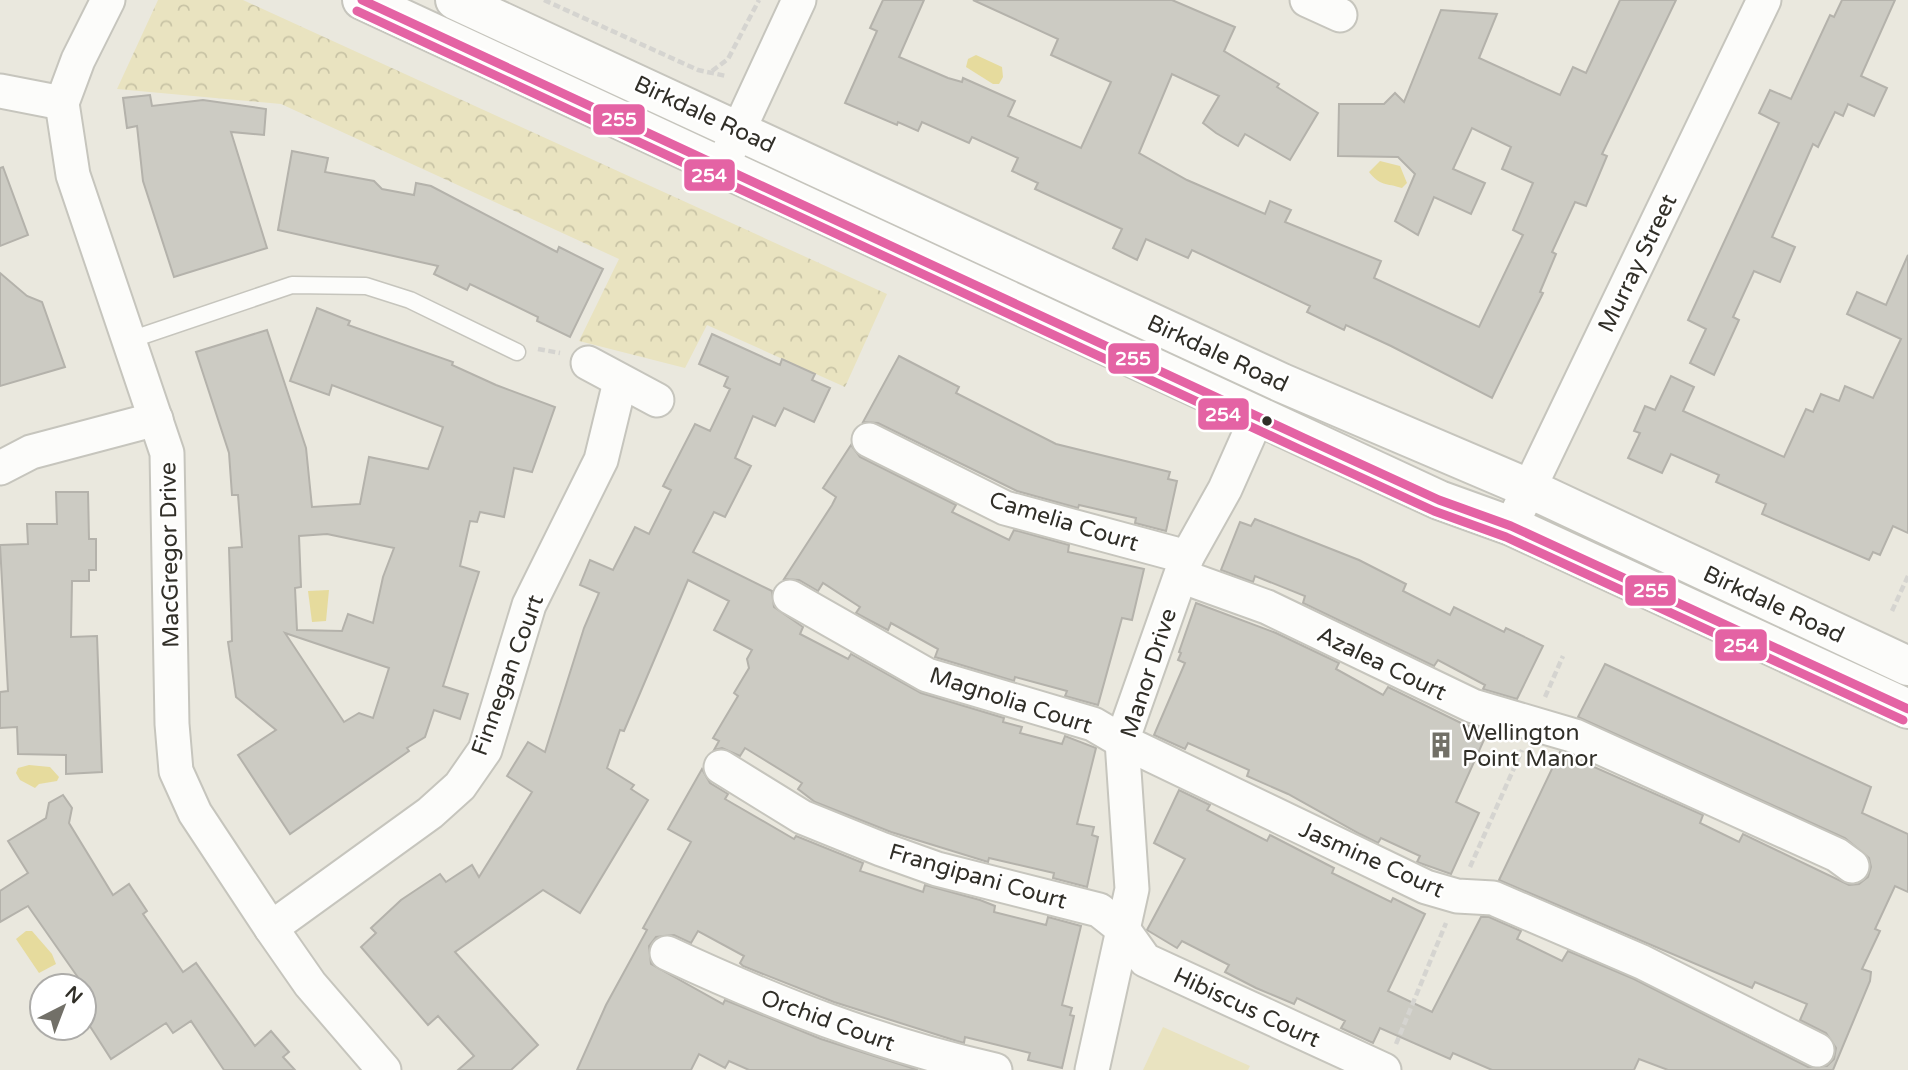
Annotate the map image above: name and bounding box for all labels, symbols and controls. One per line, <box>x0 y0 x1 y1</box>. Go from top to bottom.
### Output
street label: Birkdale Road <box>630 70 780 160</box>
line badge: 255 <box>592 103 646 136</box>
text: 255 <box>601 109 637 131</box>
line badge: 254 <box>683 158 736 192</box>
text: 254 <box>691 165 727 187</box>
street label: Murray Street <box>1592 190 1684 337</box>
street label: Birkdale Road <box>1143 309 1293 399</box>
line badge: 255 <box>1107 342 1160 375</box>
text: 255 <box>1115 348 1151 370</box>
line badge: 254 <box>1197 397 1250 431</box>
text: 254 <box>1205 404 1241 426</box>
unlabelled marker <box>1260 414 1274 428</box>
street label: MacGregor Drive <box>154 462 186 648</box>
street label: Camelia Court <box>986 486 1142 558</box>
street label: Birkdale Road <box>1699 560 1849 650</box>
line badge: 255 <box>1624 574 1677 607</box>
text: 255 <box>1633 580 1669 602</box>
street label: Finnegan Court <box>466 591 550 760</box>
street label: Manor Drive <box>1115 605 1183 742</box>
street label: Azalea Court <box>1312 621 1451 707</box>
line badge: 254 <box>1714 628 1768 662</box>
text: 254 <box>1723 635 1759 657</box>
street label: Magnolia Court <box>926 661 1096 740</box>
place label: Wellington Point Manor <box>1462 719 1597 773</box>
building icon: Wellington Point Manor <box>1426 730 1456 760</box>
street label: Jasmine Court <box>1295 815 1449 904</box>
street label: Frangipani Court <box>886 838 1070 916</box>
street label: Hibiscus Court <box>1169 962 1325 1054</box>
north arrow <box>28 972 98 1042</box>
text: N <box>61 982 87 1008</box>
street label: Orchid Court <box>757 984 899 1058</box>

